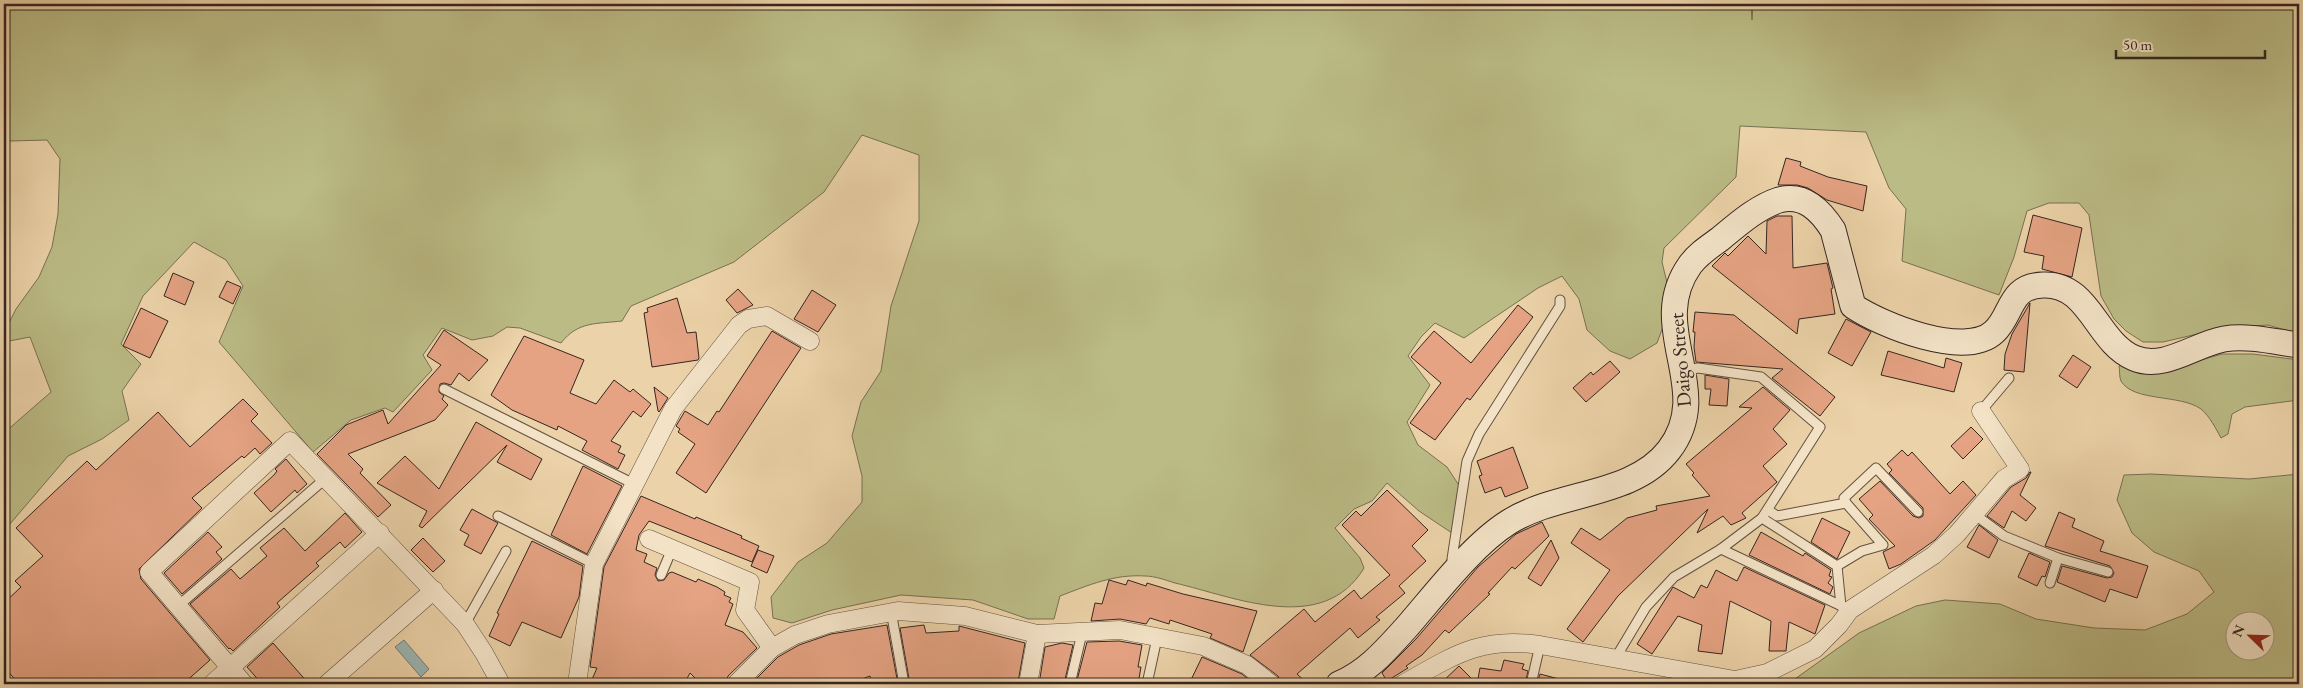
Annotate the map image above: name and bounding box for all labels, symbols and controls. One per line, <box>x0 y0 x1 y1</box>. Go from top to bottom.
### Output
scale bar <box>2116 28 2264 60</box>
text: 50 m <box>2123 35 2152 54</box>
street label: Daigo Street <box>1663 311 1697 408</box>
north arrow <box>2226 610 2276 660</box>
text: N <box>2228 622 2249 640</box>

